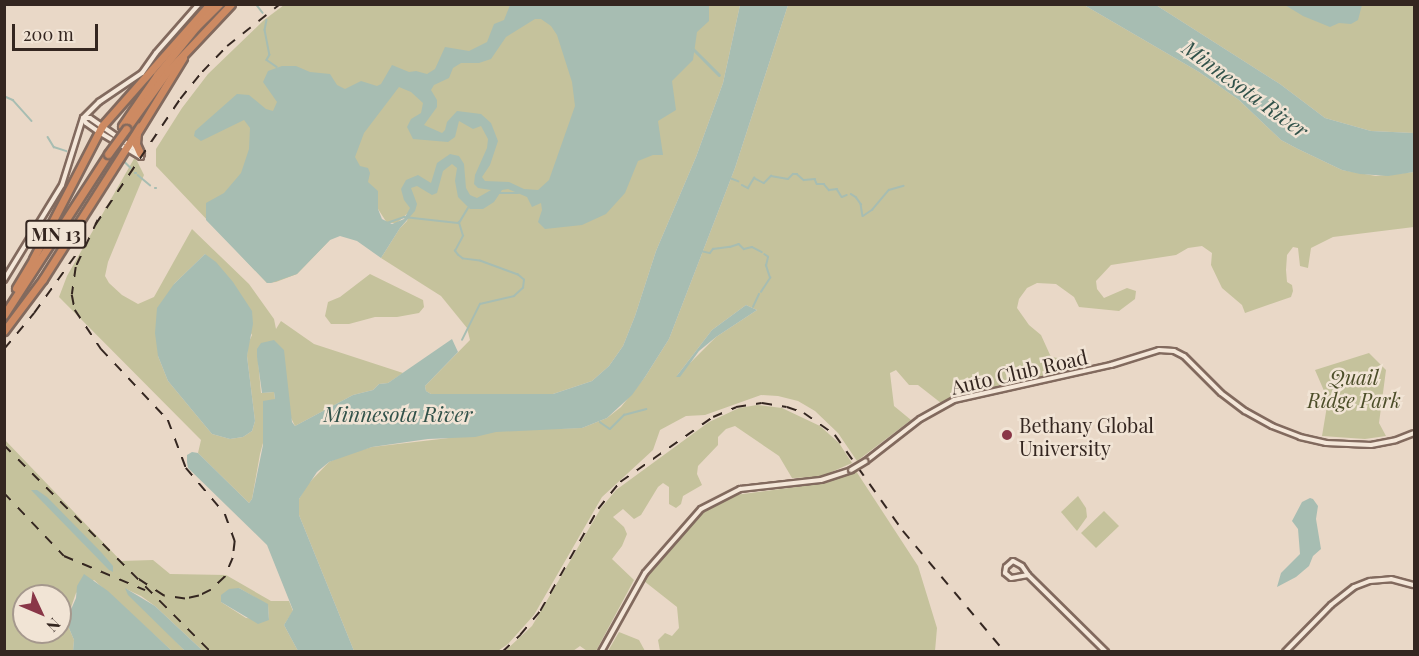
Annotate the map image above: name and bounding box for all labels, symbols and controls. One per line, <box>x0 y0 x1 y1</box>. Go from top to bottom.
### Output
scale bar <box>15 12 100 50</box>
text: 200 m <box>23 22 74 46</box>
water label: Minnesota River <box>1178 34 1314 142</box>
road number: MN 13 <box>25 219 88 249</box>
street label: Auto Club Road <box>948 344 1090 398</box>
park label: Quail Ridge Park <box>1307 365 1401 412</box>
water label: Minnesota River <box>324 400 472 426</box>
place label: Bethany Global University <box>1019 412 1155 459</box>
marker: Bethany Global University <box>1000 428 1014 442</box>
north arrow <box>12 584 72 644</box>
text: N <box>42 614 65 637</box>

